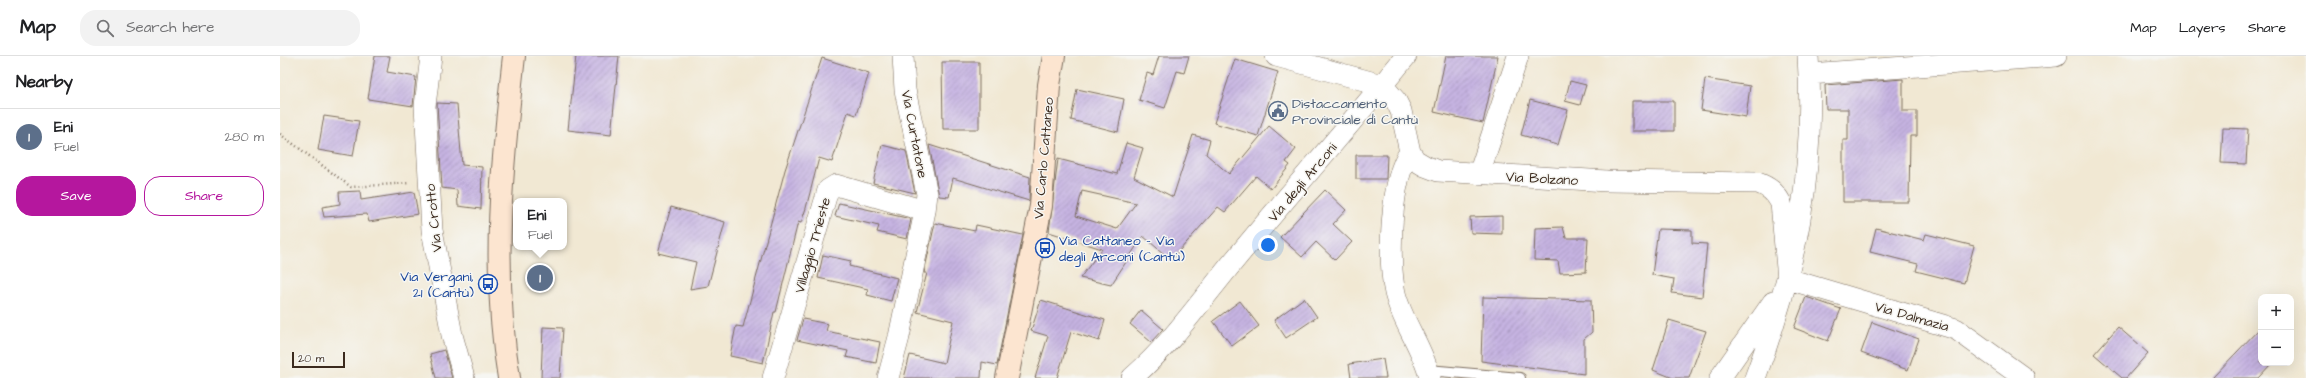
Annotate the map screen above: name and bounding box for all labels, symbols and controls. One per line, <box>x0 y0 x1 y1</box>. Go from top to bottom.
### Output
search box <box>80 10 360 46</box>
text: Map <box>20 14 56 41</box>
icon: search <box>94 17 116 39</box>
text: Search here <box>126 17 215 38</box>
text: Map <box>2130 18 2157 38</box>
text: Layers <box>2179 18 2226 38</box>
text: Share <box>2248 18 2286 38</box>
text: Nearby <box>16 70 73 94</box>
street label: Via Curtatone <box>896 88 932 180</box>
place label: Distaccamento Provinciale di Cantù <box>1292 94 1418 130</box>
street label: Via Carlo Cattaneo <box>1029 96 1059 220</box>
public building icon: Distaccamento Provinciale di Cantù <box>1267 100 1289 122</box>
text: Eni <box>54 117 73 138</box>
text: 1 <box>28 128 30 146</box>
text: 280 m <box>225 128 264 146</box>
text: Fuel <box>54 138 79 156</box>
street label: Via degli Arconi <box>1264 139 1342 227</box>
street label: Via Bolzano <box>1505 167 1579 191</box>
button: Save <box>16 176 136 216</box>
button: Share <box>144 176 264 216</box>
street label: Via Crotto <box>420 183 448 253</box>
street label: Villaggio Trieste <box>790 195 836 296</box>
popup <box>513 198 567 250</box>
text: Eni <box>528 205 546 226</box>
text: Fuel <box>528 226 552 244</box>
place label: Via Cattaneo - Via degli Arconi (Cantù) <box>1059 231 1185 267</box>
your location <box>1258 235 1278 255</box>
bus stop icon: Via Cattaneo - Via degli Arconi (Cantù) <box>1034 237 1056 259</box>
pin: 1 <box>527 263 553 293</box>
place label: Via Vergani, 21 (Cantù) <box>400 267 474 303</box>
bus stop icon: Via Vergani, 21 (Cantù) <box>477 273 499 295</box>
map controls <box>2258 294 2294 366</box>
button: + <box>2258 294 2294 330</box>
street label: Via Dalmazia <box>1872 297 1951 337</box>
button: − <box>2258 330 2294 366</box>
scale bar <box>292 350 345 369</box>
text: 20 m <box>298 351 324 366</box>

